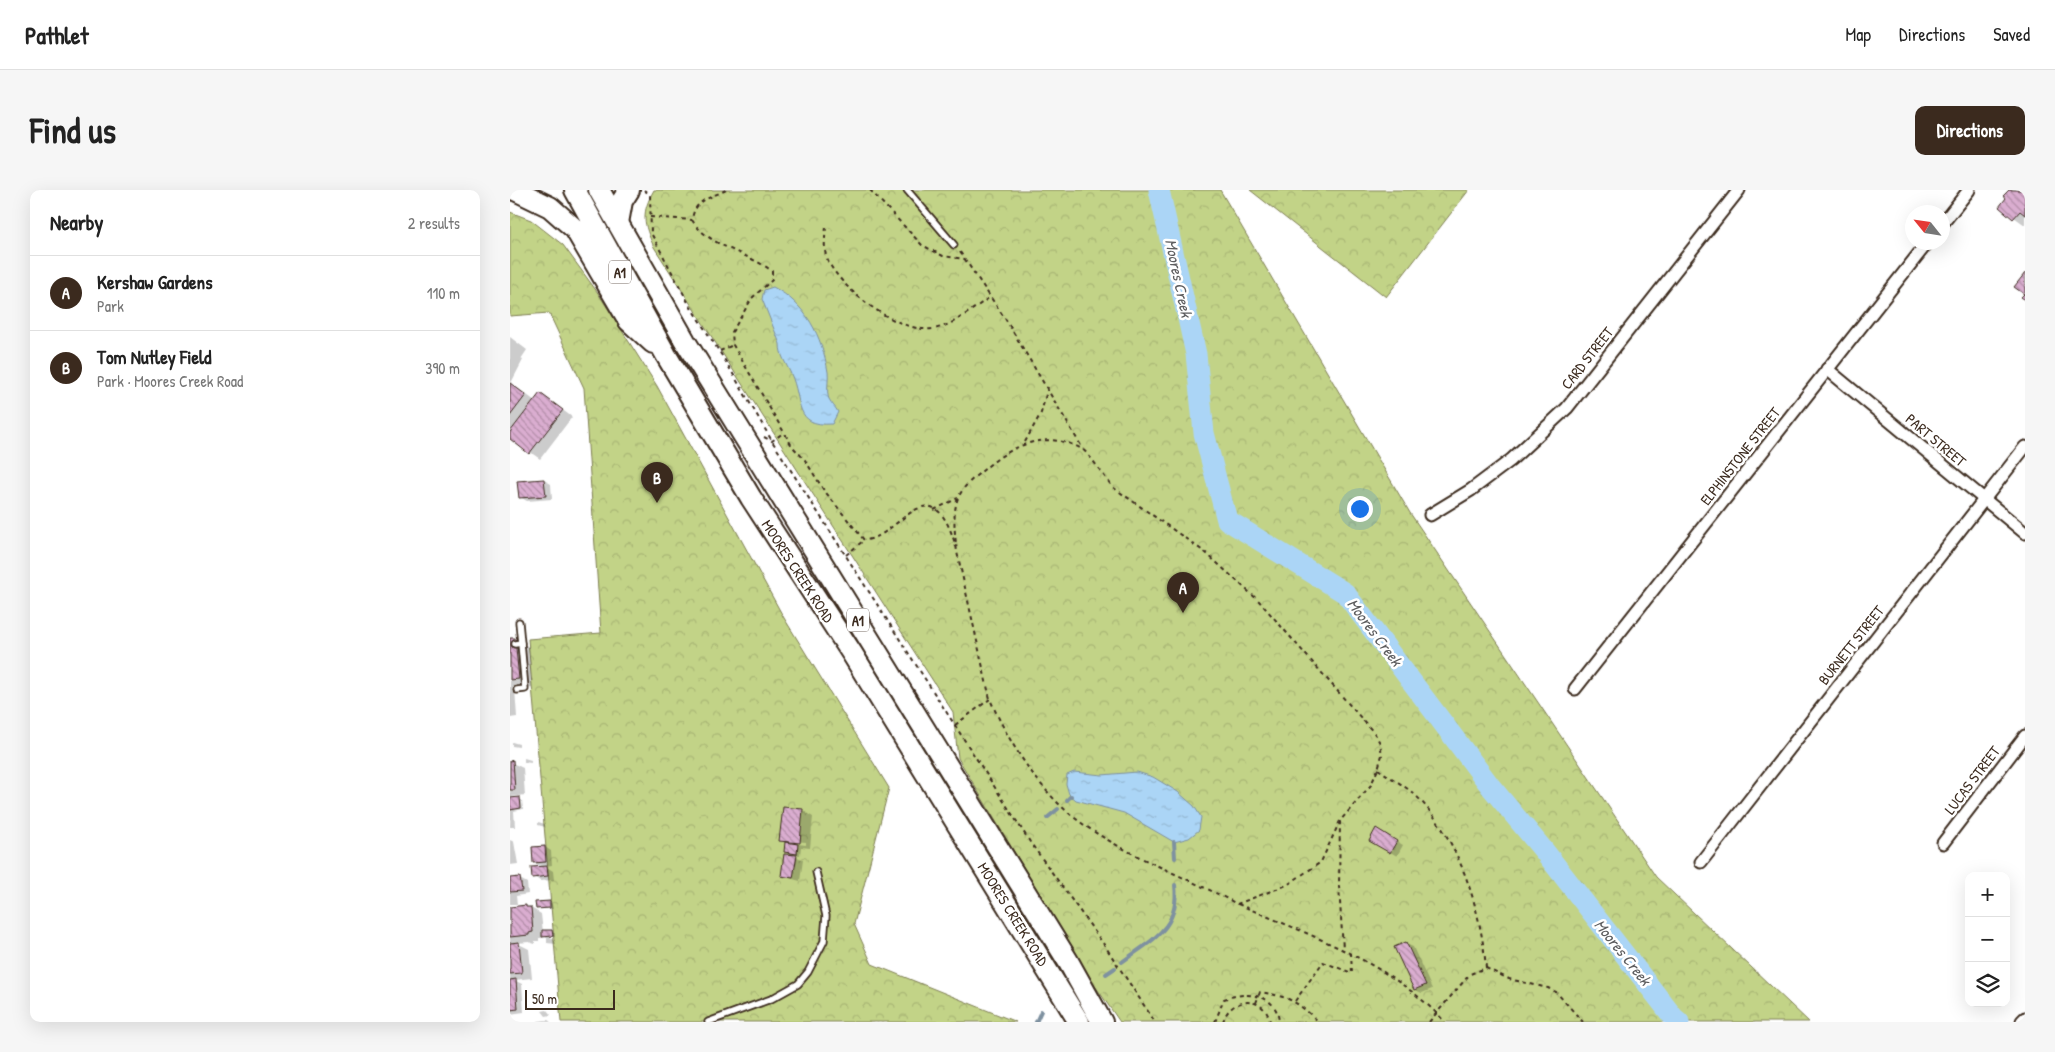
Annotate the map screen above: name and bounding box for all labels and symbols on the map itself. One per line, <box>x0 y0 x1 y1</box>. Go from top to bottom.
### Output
north arrow <box>1905 205 1950 250</box>
water label: Moores Creek <box>1160 237 1198 320</box>
road number: A1 <box>609 260 631 284</box>
street label: CARD STREET <box>1556 322 1619 394</box>
street label: ELPHINSTONE STREET <box>1695 402 1786 509</box>
street label: PART STREET <box>1901 409 1971 472</box>
pin: B <box>641 462 673 503</box>
your location <box>1347 496 1373 522</box>
street label: MOORES CREEK ROAD <box>757 516 840 627</box>
pin: A <box>1167 572 1199 613</box>
water label: Moores Creek <box>1342 594 1408 671</box>
street label: BURNETT STREET <box>1813 600 1889 689</box>
road number: A1 <box>847 608 869 632</box>
street label: LUCAS STREET <box>1939 741 2005 819</box>
street label: MOORES CREEK ROAD <box>973 858 1054 971</box>
water label: Moores Creek <box>1590 914 1657 991</box>
scale bar <box>525 987 615 1010</box>

